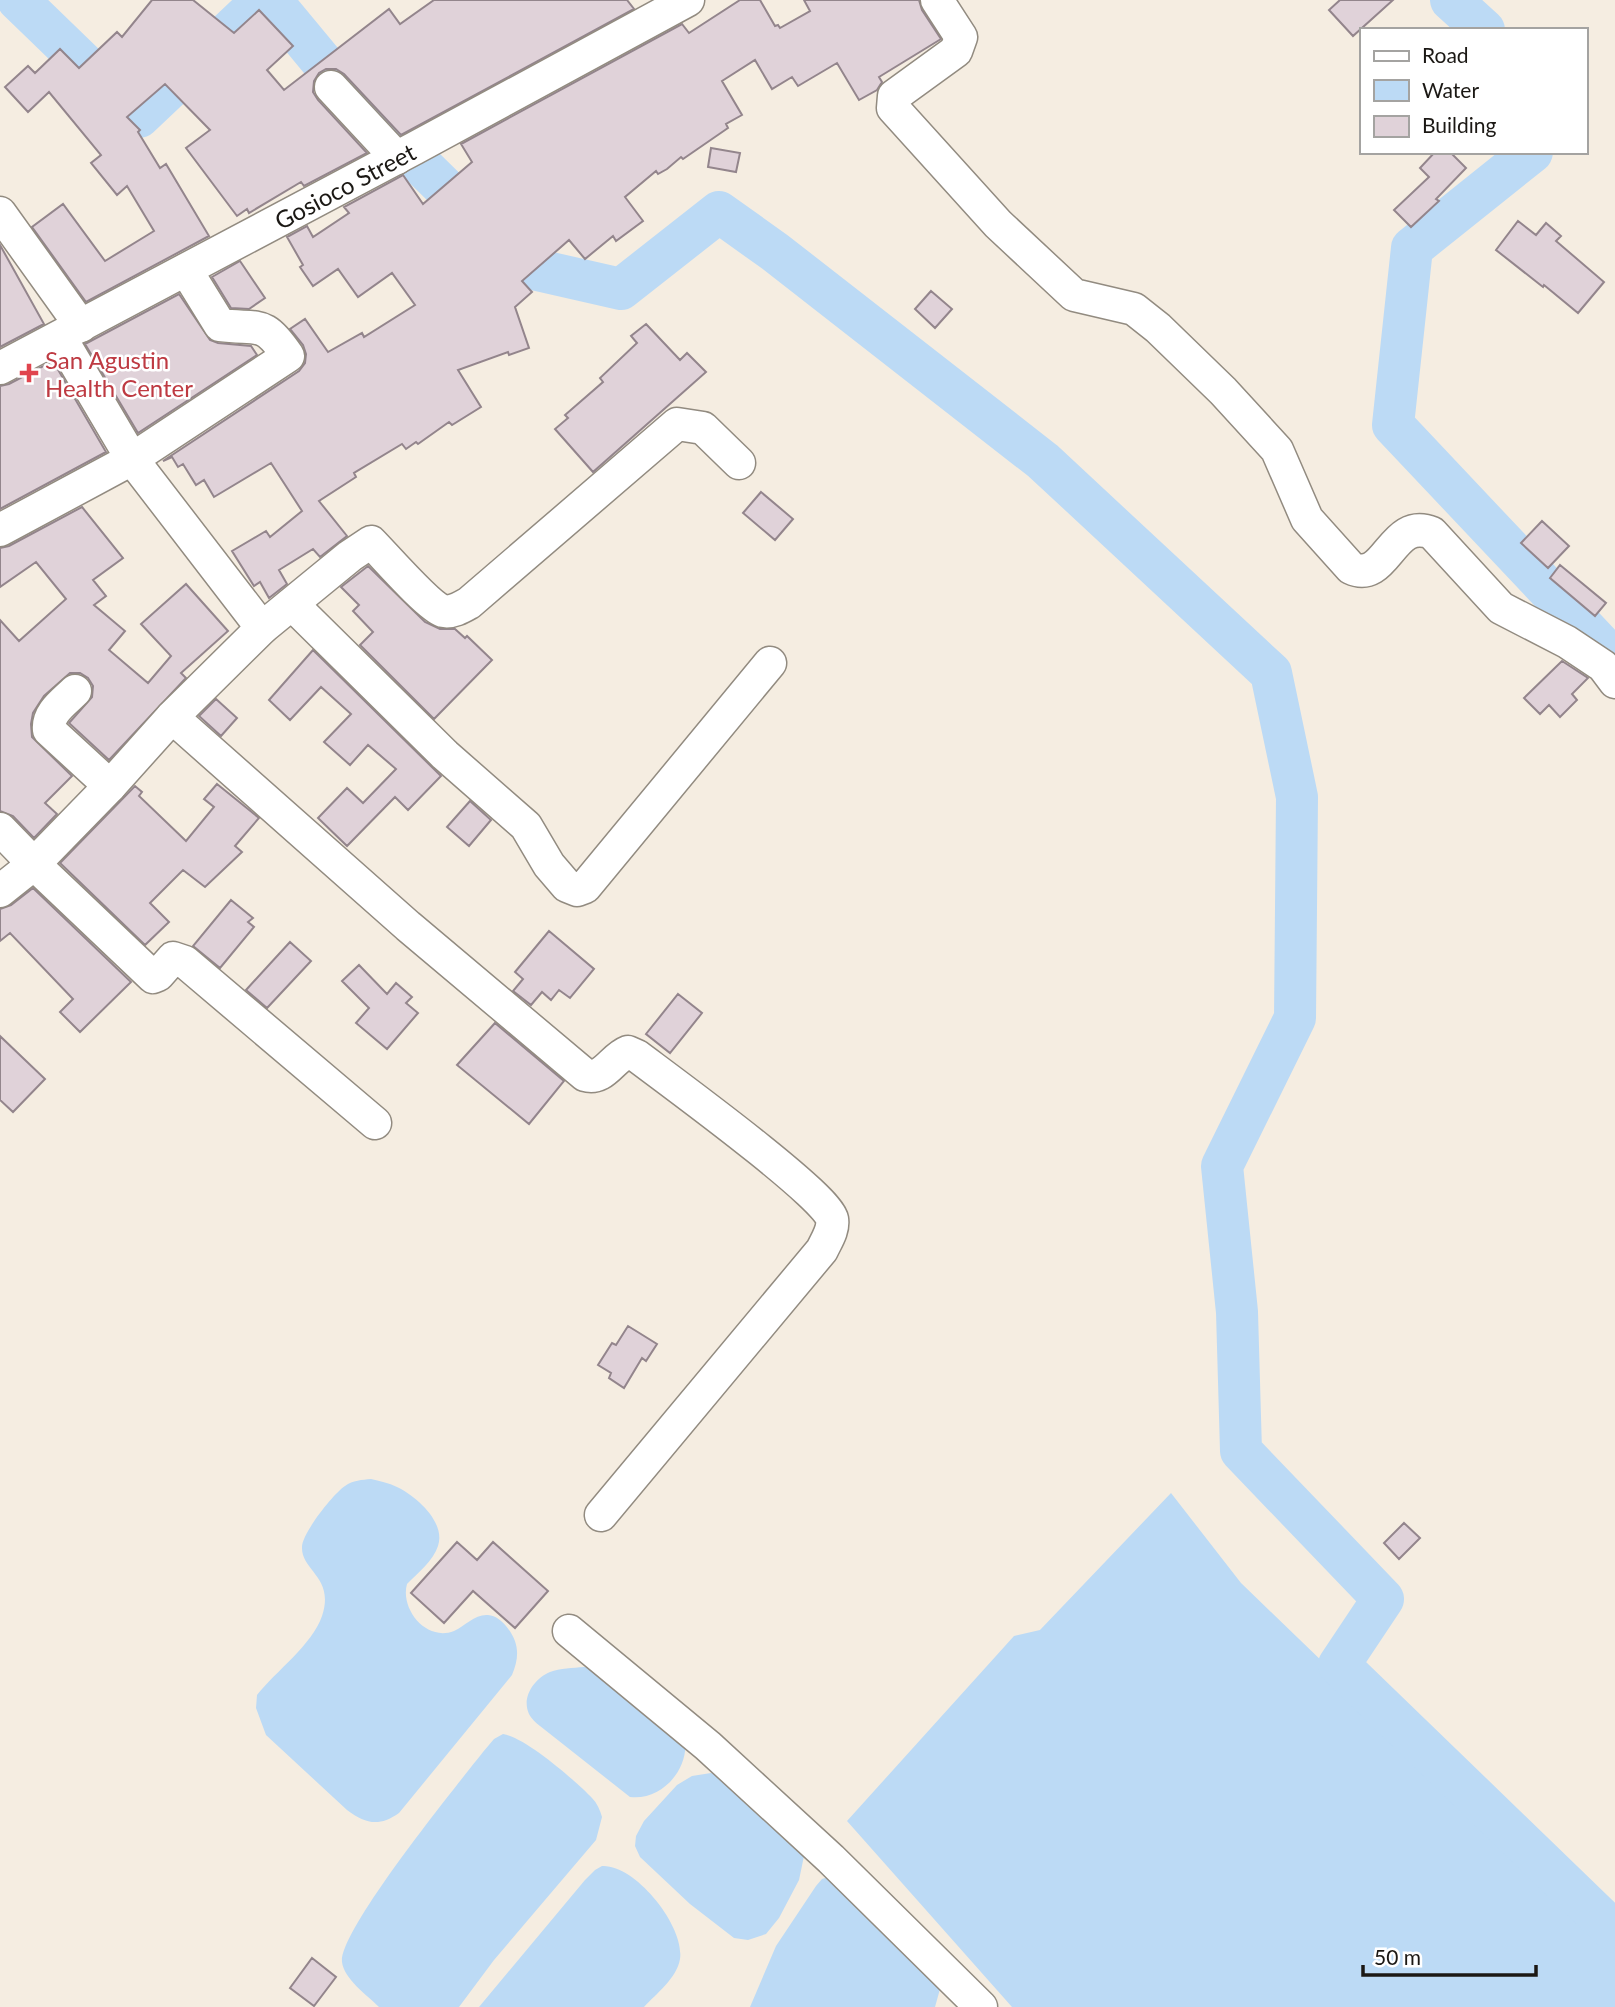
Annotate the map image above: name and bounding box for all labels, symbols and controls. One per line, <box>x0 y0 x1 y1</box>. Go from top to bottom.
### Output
legend <box>1360 28 1587 154</box>
text: Road <box>1422 42 1469 67</box>
text: Water <box>1422 77 1479 102</box>
text: Building <box>1422 112 1497 137</box>
street label: Gosioco Street <box>269 136 420 234</box>
place label: San Agustin Health Center <box>45 345 193 402</box>
marker: San Agustin Health Center <box>19 363 39 383</box>
scale bar <box>1363 1934 1536 1978</box>
text: 50 m <box>1374 1944 1421 1969</box>

